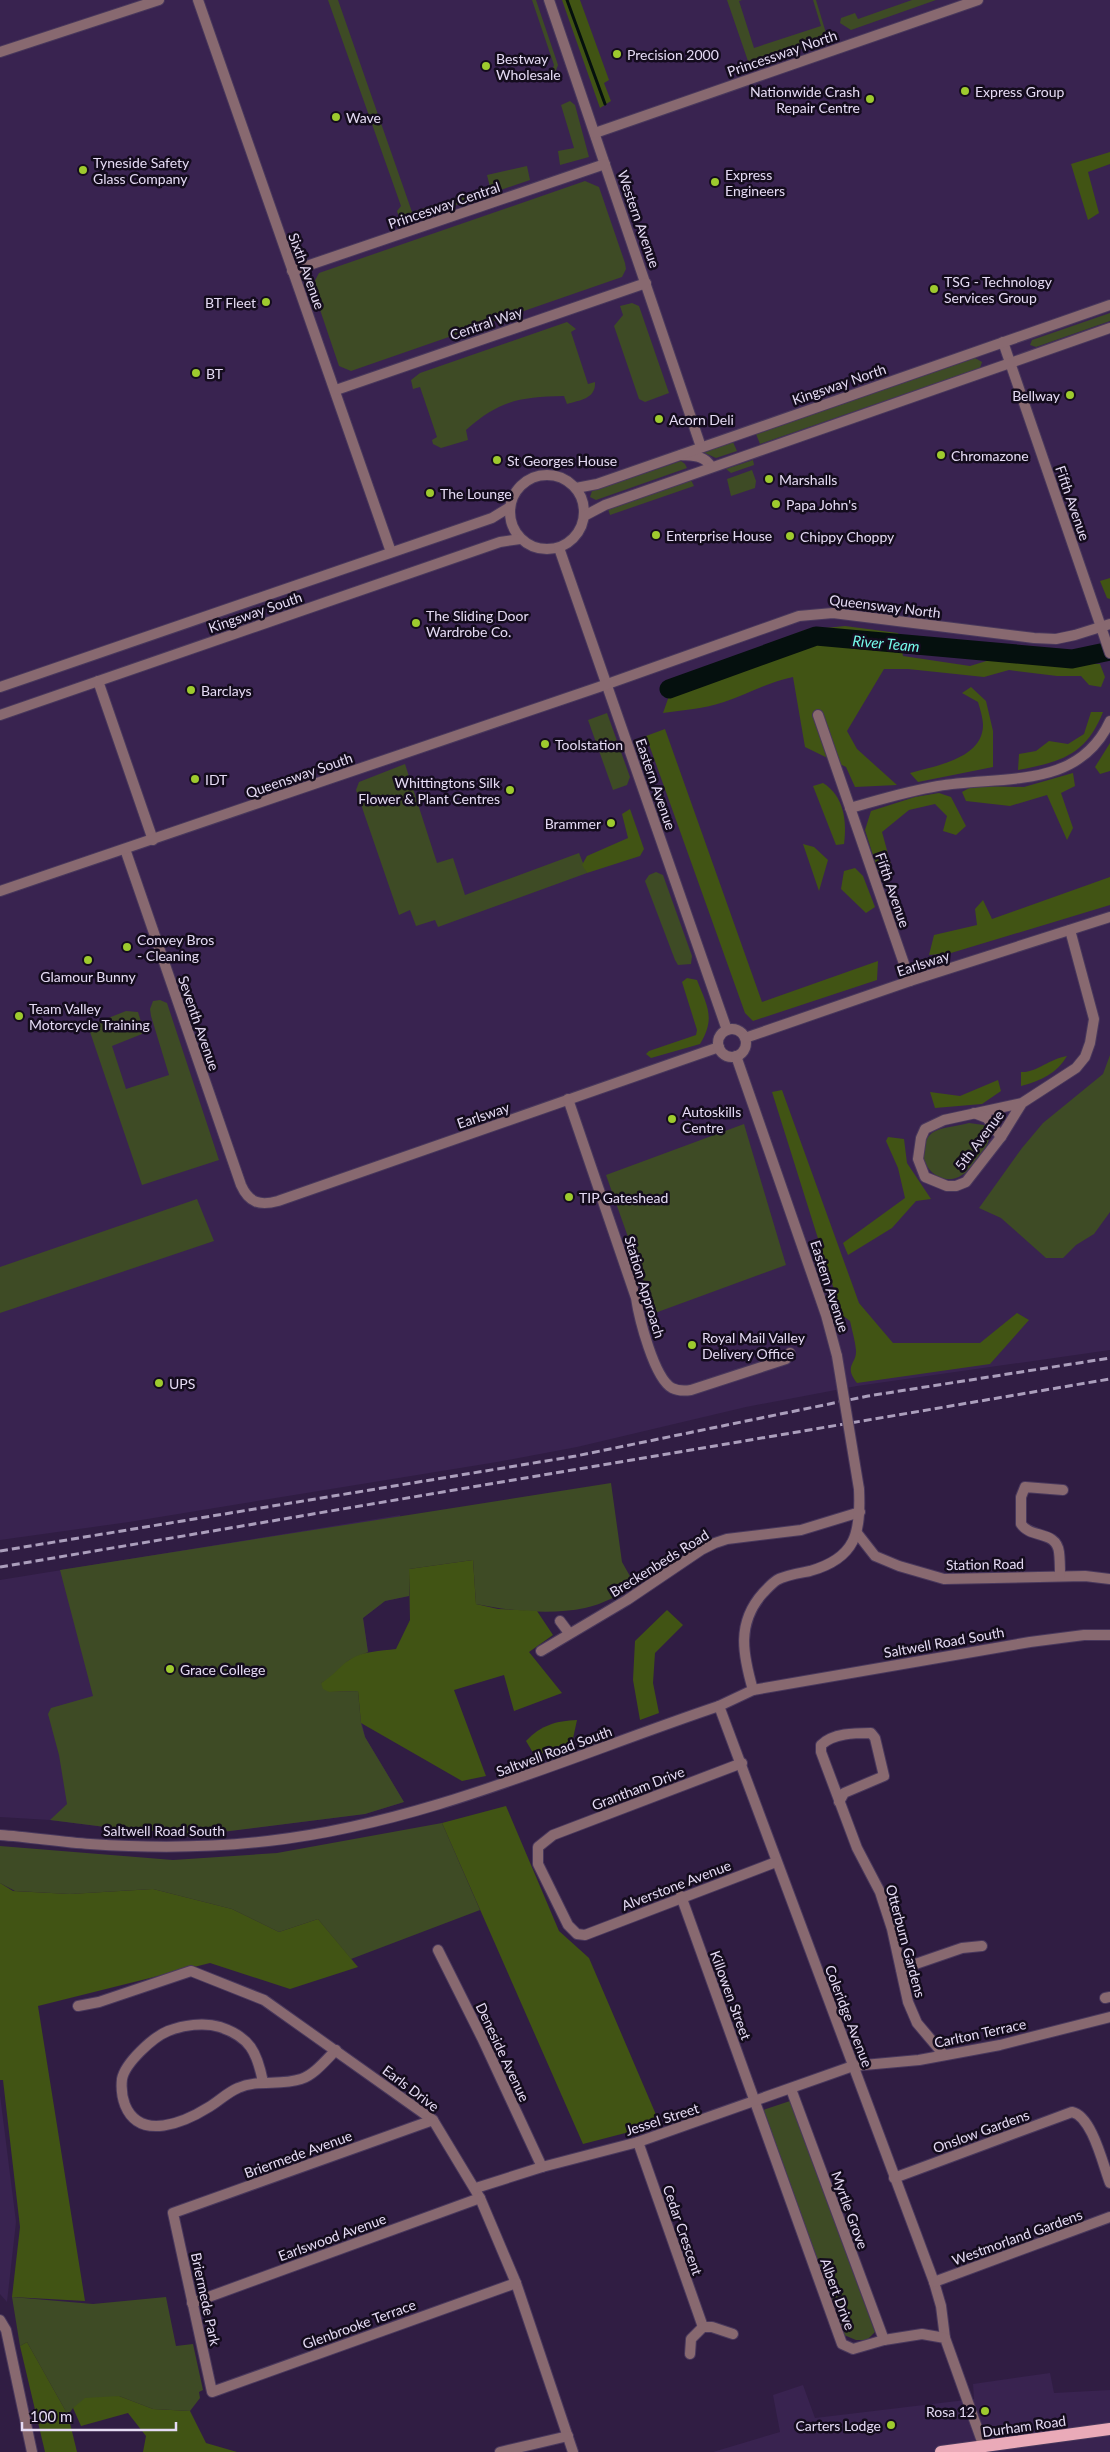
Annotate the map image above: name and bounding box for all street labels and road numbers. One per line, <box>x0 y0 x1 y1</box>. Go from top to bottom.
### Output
street label: Princessway North <box>725 26 839 80</box>
street label: Western Avenue <box>614 168 664 270</box>
street label: Princesway Central <box>386 178 502 232</box>
street label: Sixth Avenue <box>285 230 329 312</box>
street label: Central Way <box>447 302 525 343</box>
street label: Kingsway North <box>790 360 888 408</box>
street label: Fifth Avenue <box>1052 463 1094 543</box>
street label: Kingsway South <box>206 588 304 636</box>
street label: Queensway North <box>828 591 942 621</box>
street label: Eastern Avenue <box>632 736 680 832</box>
street label: Queensway South <box>243 749 355 801</box>
street label: Fifth Avenue <box>872 850 914 930</box>
street label: Earlsway <box>895 946 952 979</box>
street label: Seventh Avenue <box>175 973 223 1073</box>
street label: Earlsway <box>455 1098 512 1132</box>
street label: 5th Avenue <box>951 1107 1007 1173</box>
street label: Station Approach <box>621 1234 669 1340</box>
street label: Eastern Avenue <box>807 1238 853 1334</box>
street label: Breckenbeds Road <box>606 1526 712 1600</box>
street label: Station Road <box>946 1555 1024 1573</box>
street label: Saltwell Road South <box>882 1623 1006 1661</box>
street label: Saltwell Road South <box>494 1722 614 1780</box>
street label: Grantham Drive <box>589 1762 687 1814</box>
street label: Saltwell Road South <box>103 1822 225 1839</box>
street label: Alverstone Avenue <box>619 1856 733 1914</box>
street label: Otterburn Gardens <box>883 1883 929 1999</box>
street label: Killowen Street <box>707 1948 755 2042</box>
street label: Coleridge Avenue <box>822 1962 876 2070</box>
street label: Deneside Avenue <box>473 2000 533 2104</box>
street label: Carlton Terrace <box>932 2015 1028 2051</box>
street label: Earls Drive <box>379 2061 443 2115</box>
street label: Jessel Street <box>623 2099 701 2139</box>
street label: Onslow Gardens <box>930 2106 1032 2156</box>
street label: Briermede Avenue <box>242 2127 354 2181</box>
street label: Myrtle Grove <box>828 2169 872 2251</box>
street label: Cedar Crescent <box>660 2183 706 2277</box>
street label: Westmorland Gardens <box>950 2206 1084 2268</box>
street label: Earlswood Avenue <box>276 2210 388 2264</box>
street label: Briermede Park <box>188 2251 224 2348</box>
street label: Albert Drive <box>817 2256 859 2332</box>
street label: Glenbrooke Terrace <box>300 2296 418 2352</box>
street label: Durham Road <box>981 2412 1067 2440</box>

